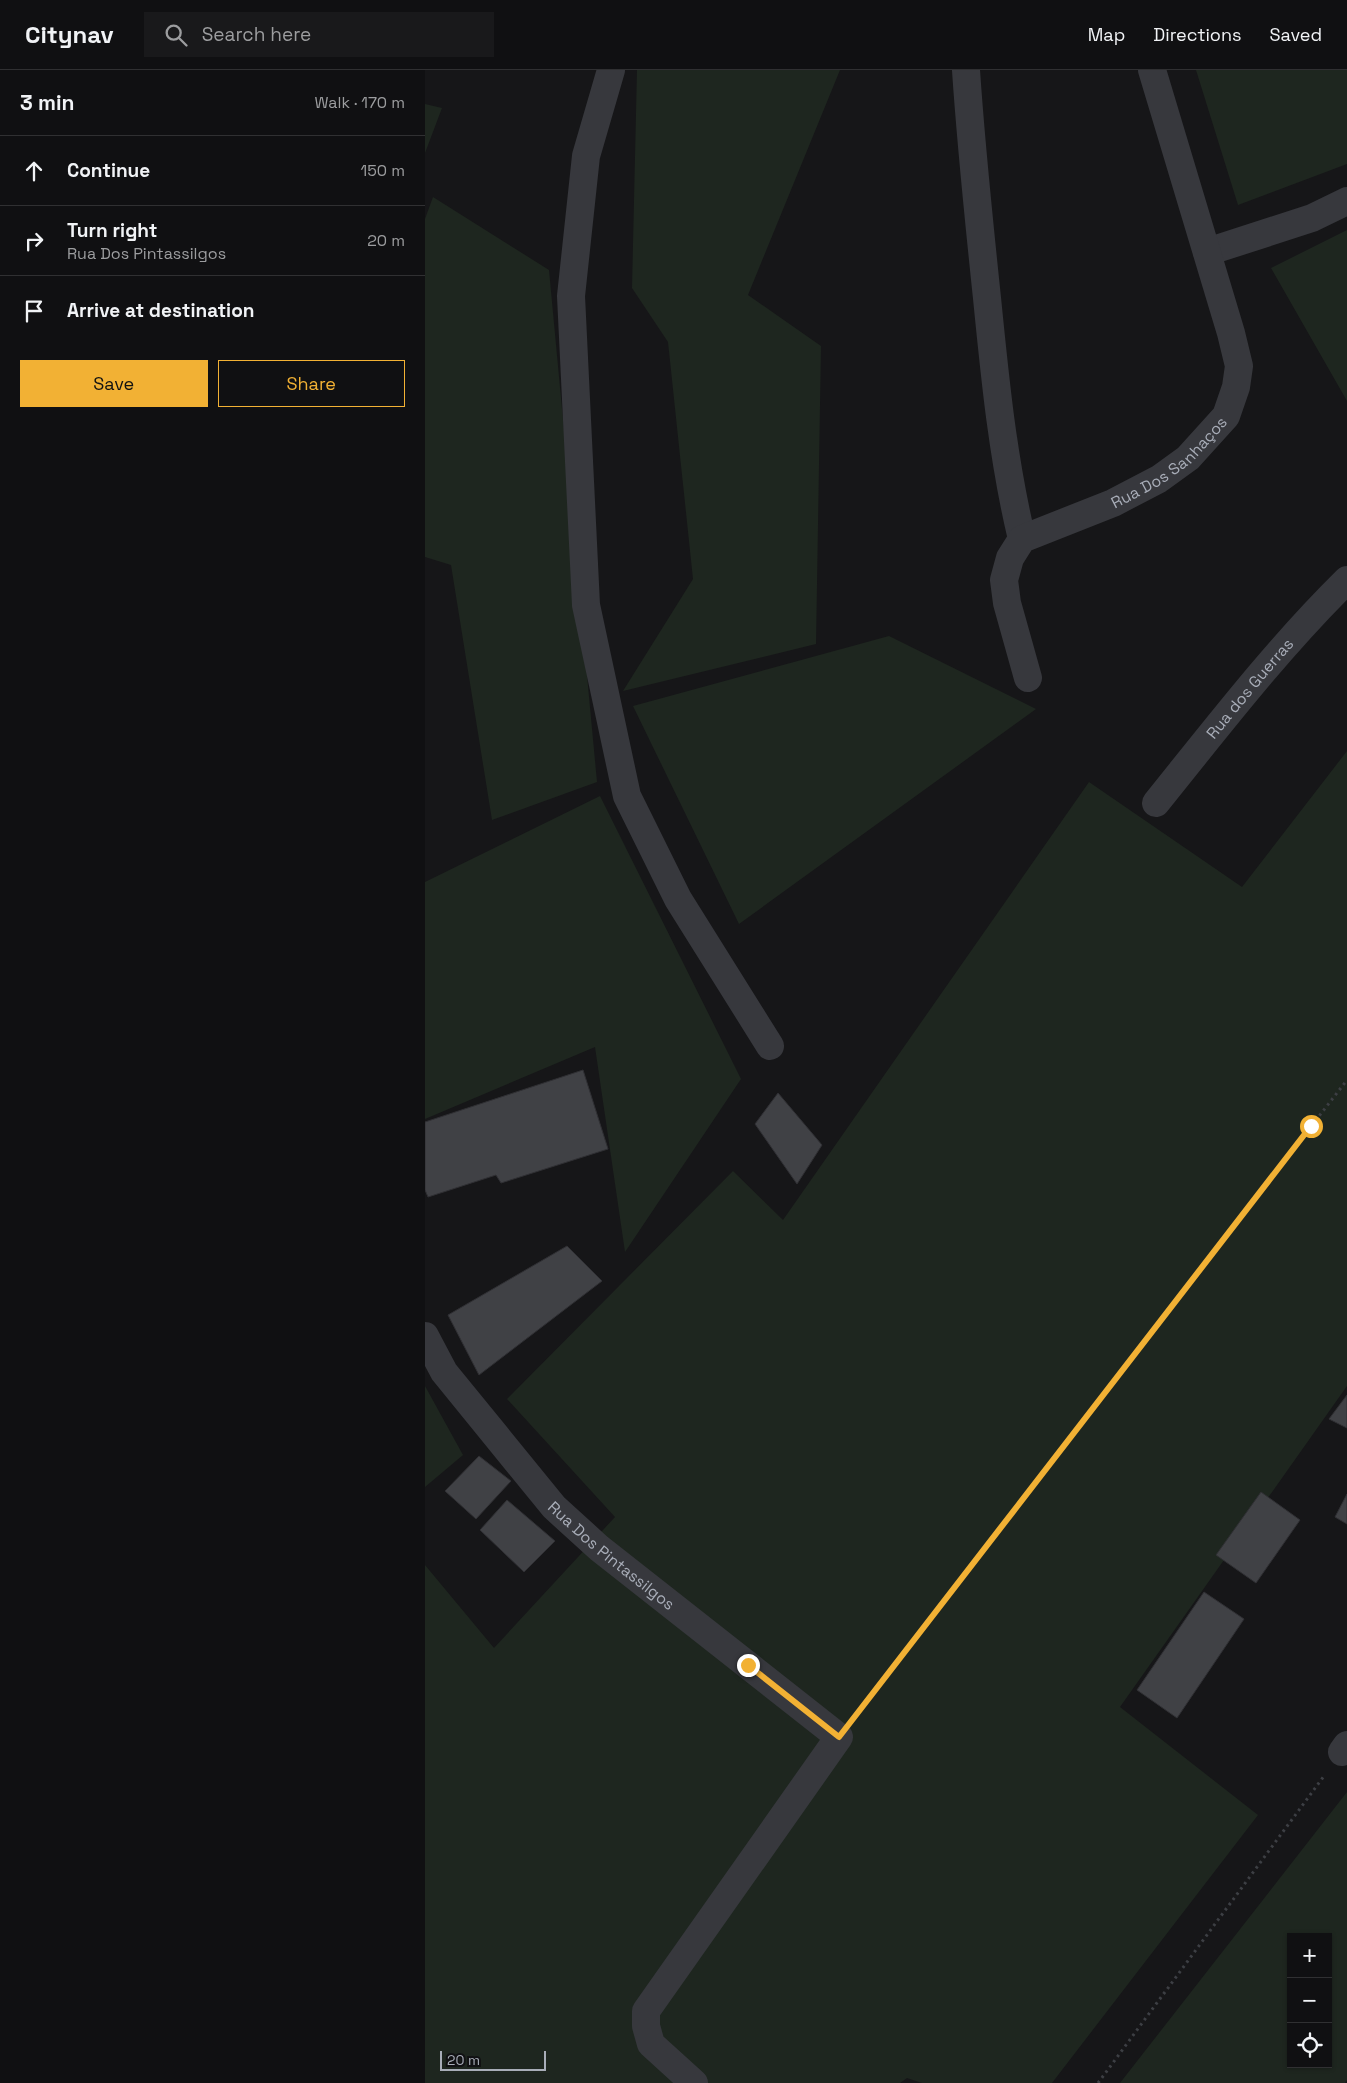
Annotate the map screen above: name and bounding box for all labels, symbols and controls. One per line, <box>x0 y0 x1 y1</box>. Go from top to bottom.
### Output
search box <box>144 12 494 57</box>
text: Citynav <box>25 19 114 50</box>
icon: search <box>162 21 190 49</box>
text: Search here <box>202 22 311 47</box>
text: Map <box>1088 23 1125 46</box>
text: Directions <box>1153 23 1242 46</box>
text: Saved <box>1270 23 1322 46</box>
text: 3 min <box>20 89 75 116</box>
text: Walk · 170 m <box>315 92 405 113</box>
icon: ahead <box>20 157 48 185</box>
text: Continue <box>67 158 150 183</box>
text: 150 m <box>361 160 405 181</box>
text: Turn right <box>67 218 157 243</box>
icon: right <box>20 227 48 255</box>
text: 20 m <box>367 230 405 251</box>
text: Rua Dos Pintassilgos <box>67 243 226 264</box>
icon: arrive <box>20 297 48 325</box>
text: Arrive at destination <box>67 298 255 323</box>
button: Save <box>20 360 208 407</box>
button: Share <box>218 360 405 407</box>
street label: Rua Dos Sanhaços <box>1107 412 1232 513</box>
street label: Rua dos Guerras <box>1202 634 1298 743</box>
route start <box>1300 1115 1323 1138</box>
street label: Rua Dos Pintassilgos <box>543 1497 679 1615</box>
route end <box>737 1654 760 1677</box>
map controls <box>1287 1933 1332 2068</box>
button: + <box>1287 1933 1332 1978</box>
button: − <box>1287 1978 1332 2023</box>
button: locate <box>1287 2023 1332 2068</box>
scale bar <box>440 2048 546 2071</box>
text: 20 m <box>447 2051 480 2069</box>

